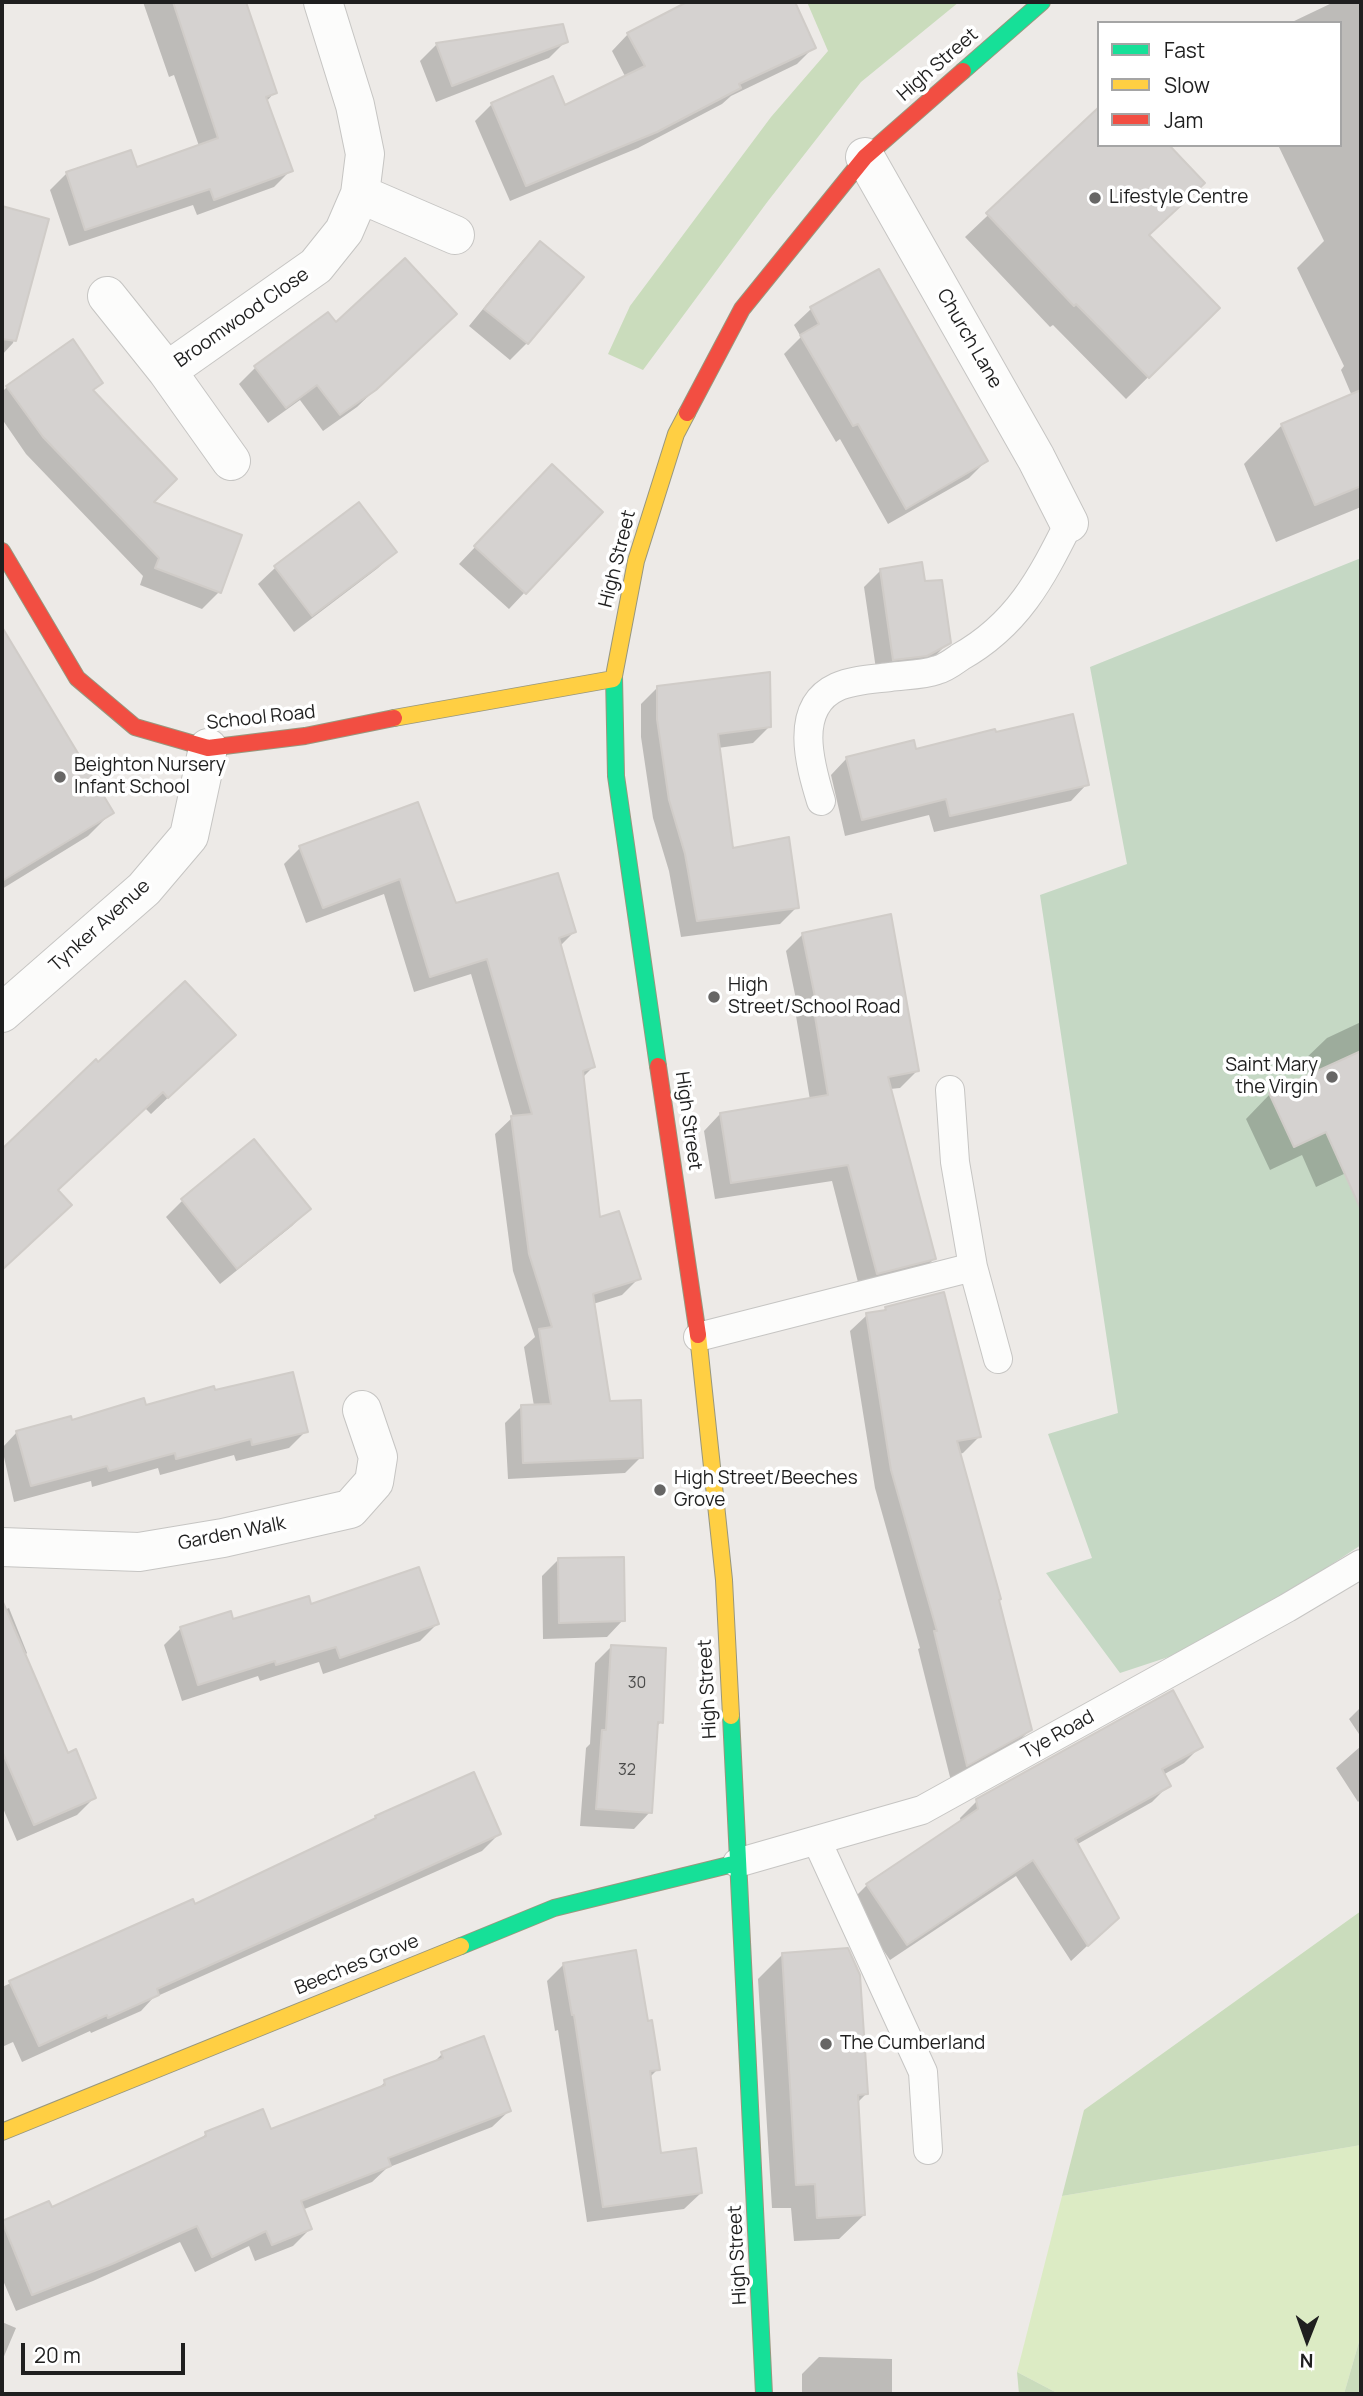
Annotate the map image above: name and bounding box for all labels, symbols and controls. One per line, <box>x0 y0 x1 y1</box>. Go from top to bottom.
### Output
legend <box>1097 21 1342 147</box>
street label: High Street <box>893 24 983 106</box>
text: Fast <box>1164 36 1205 64</box>
text: Slow <box>1164 71 1210 99</box>
text: Jam <box>1164 106 1203 134</box>
place label: Lifestyle Centre <box>1109 187 1248 209</box>
marker: Lifestyle Centre <box>1087 190 1103 206</box>
street label: Broomwood Close <box>170 263 314 373</box>
street label: Church Lane <box>931 285 1007 393</box>
street label: High Street <box>595 508 641 610</box>
street label: School Road <box>205 701 317 735</box>
place label: Beighton Nursery Infant School <box>74 755 226 799</box>
marker: Beighton Nursery Infant School <box>52 769 68 785</box>
street label: Tynker Avenue <box>45 875 155 977</box>
place label: High Street/School Road <box>728 975 900 1019</box>
marker: High Street/School Road <box>706 989 722 1005</box>
place label: Saint Mary the Virgin <box>1225 1055 1318 1099</box>
marker: Saint Mary the Virgin <box>1324 1069 1340 1085</box>
street label: High Street <box>670 1070 706 1172</box>
place label: High Street/Beeches Grove <box>674 1468 858 1512</box>
marker: High Street/Beeches Grove <box>652 1482 668 1498</box>
street label: Garden Walk <box>176 1512 288 1556</box>
street label: High Street <box>694 1639 722 1739</box>
house number: 30 <box>628 1674 646 1694</box>
street label: Tye Road <box>1018 1706 1098 1764</box>
house number: 32 <box>618 1761 636 1781</box>
street label: Beeches Grove <box>292 1930 422 2000</box>
place label: The Cumberland <box>840 2033 985 2055</box>
marker: The Cumberland <box>818 2036 834 2052</box>
street label: High Street <box>724 2205 752 2305</box>
north arrow <box>1272 2305 1342 2375</box>
scale bar <box>24 2330 189 2374</box>
text: 20 m <box>34 2341 81 2369</box>
text: N <box>1300 2348 1314 2374</box>

